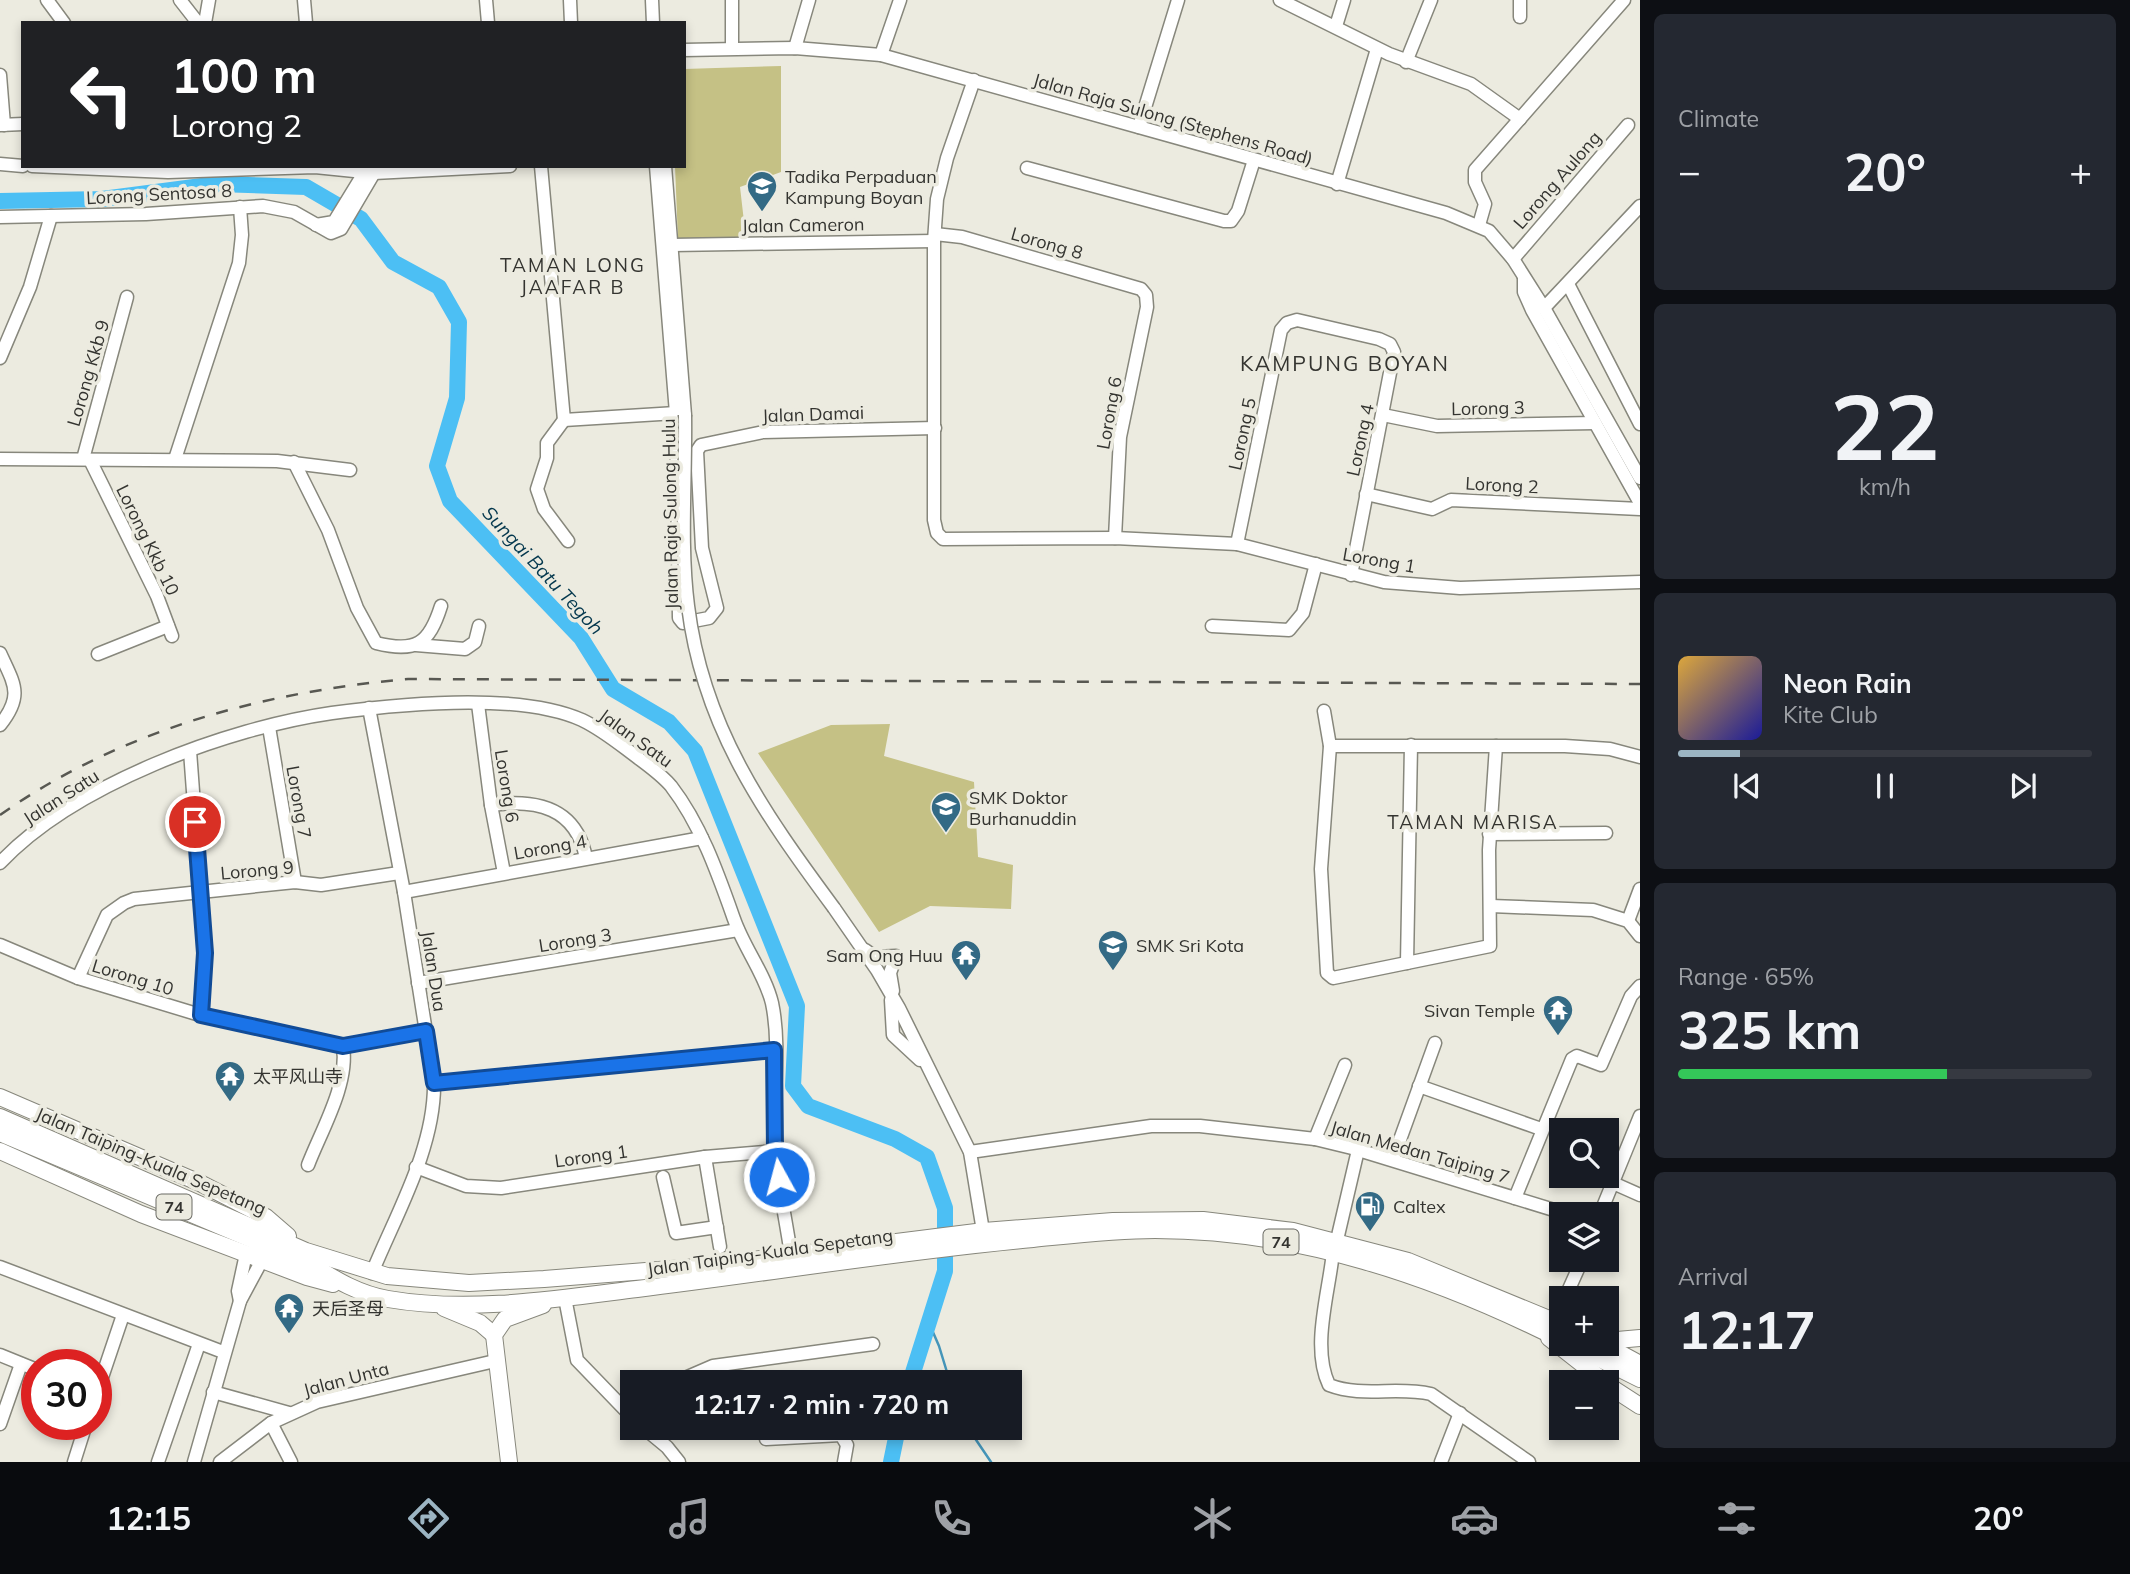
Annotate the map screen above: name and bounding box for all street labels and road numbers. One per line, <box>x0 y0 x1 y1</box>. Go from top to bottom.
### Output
street label: Jalan Raja Sulong (Stephens Road) <box>1030 68 1316 170</box>
street label: Lorong Aulong <box>1508 126 1606 234</box>
street label: Lorong Sentosa 8 <box>85 179 233 209</box>
street label: Jalan Cameron <box>741 212 865 238</box>
street label: Lorong 8 <box>1008 222 1086 264</box>
street label: Lorong Kkb 9 <box>62 317 114 429</box>
street label: Lorong 6 <box>1091 375 1127 451</box>
street label: Lorong 5 <box>1223 395 1261 472</box>
street label: Lorong 3 <box>1451 396 1525 420</box>
street label: Jalan Damai <box>762 401 864 427</box>
street label: Lorong 4 <box>1341 401 1379 478</box>
street label: Jalan Raja Sulong Hulu <box>657 418 683 610</box>
street label: Lorong 2 <box>1465 472 1539 498</box>
street label: Lorong Kkb 10 <box>111 481 185 599</box>
street label: Lorong 1 <box>1341 542 1417 578</box>
street label: Jalan Satu <box>595 703 677 773</box>
street label: Lorong 6 <box>490 748 524 824</box>
street label: Jalan Satu <box>19 764 103 830</box>
street label: Lorong 7 <box>281 764 317 840</box>
street label: Lorong 4 <box>512 829 588 865</box>
street label: Lorong 9 <box>219 855 295 885</box>
street label: Lorong 3 <box>537 923 613 957</box>
street label: Jalan Dua <box>416 929 452 1013</box>
street label: Lorong 10 <box>89 954 177 1000</box>
street label: Jalan Taiping-Kuala Sepetang <box>32 1102 270 1220</box>
street label: Jalan Medan Taiping 7 <box>1328 1115 1512 1189</box>
street label: Lorong 1 <box>553 1139 629 1173</box>
road number: 74 <box>156 1194 192 1219</box>
street label: Jalan Taiping-Kuala Sepetang <box>646 1223 894 1281</box>
road number: 74 <box>1264 1230 1298 1254</box>
street label: Jalan Unta <box>301 1357 391 1401</box>

